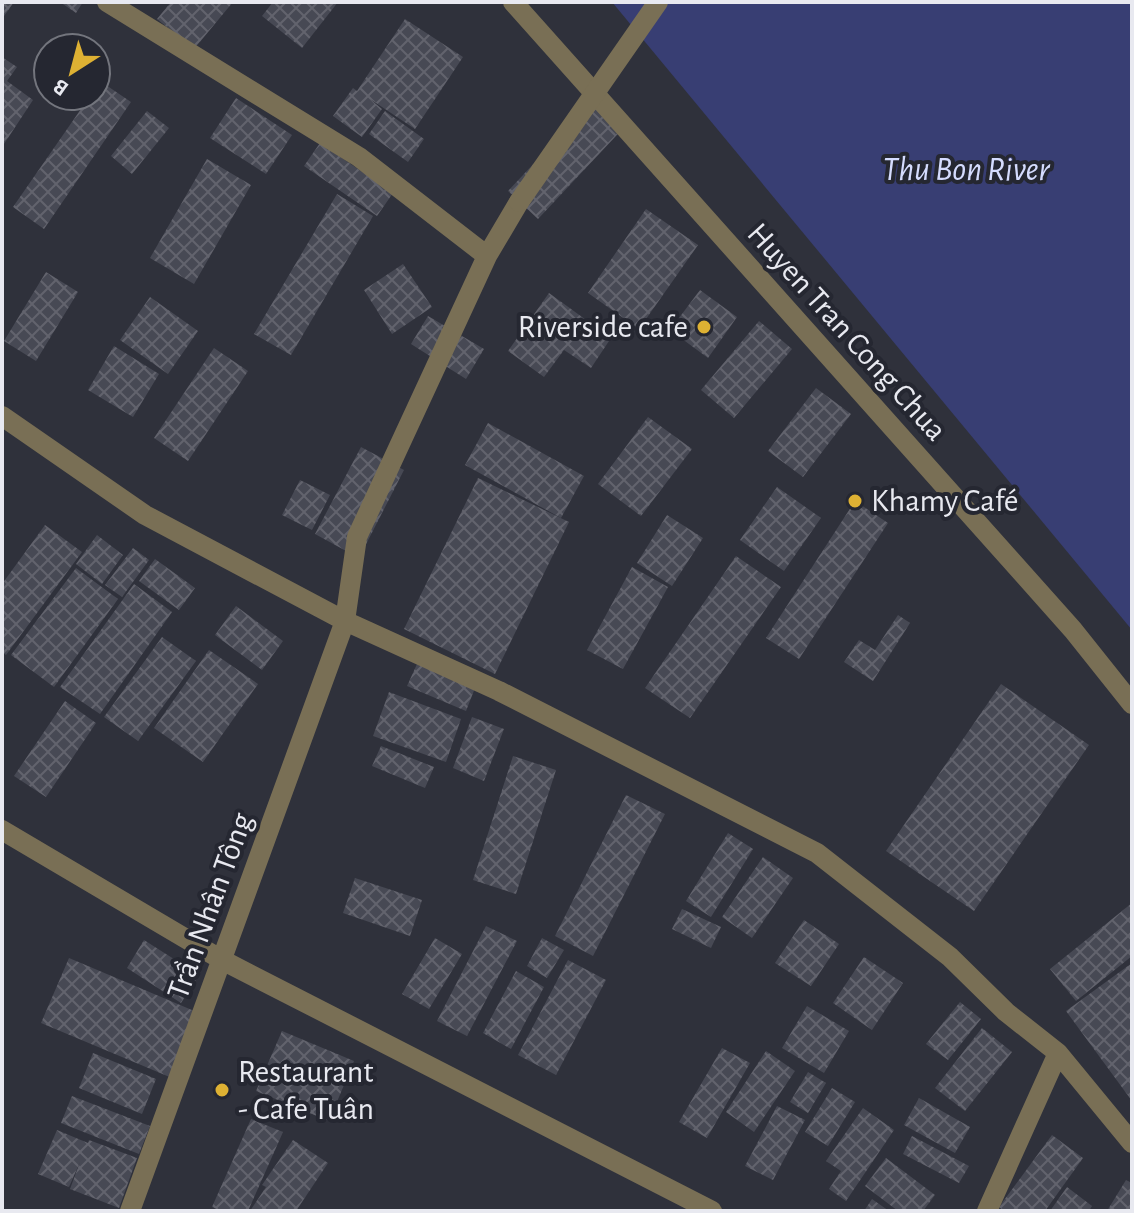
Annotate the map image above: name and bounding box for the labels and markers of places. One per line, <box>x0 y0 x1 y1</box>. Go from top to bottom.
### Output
place label: Riverside cafe <box>518 311 688 343</box>
marker: Riverside cafe <box>695 318 713 336</box>
place label: Khamy Café <box>871 485 1019 517</box>
marker: Khamy Café <box>846 492 864 510</box>
place label: Restaurant - Cafe Tuân <box>238 1056 374 1125</box>
marker: Restaurant - Cafe Tuân <box>213 1081 231 1099</box>

